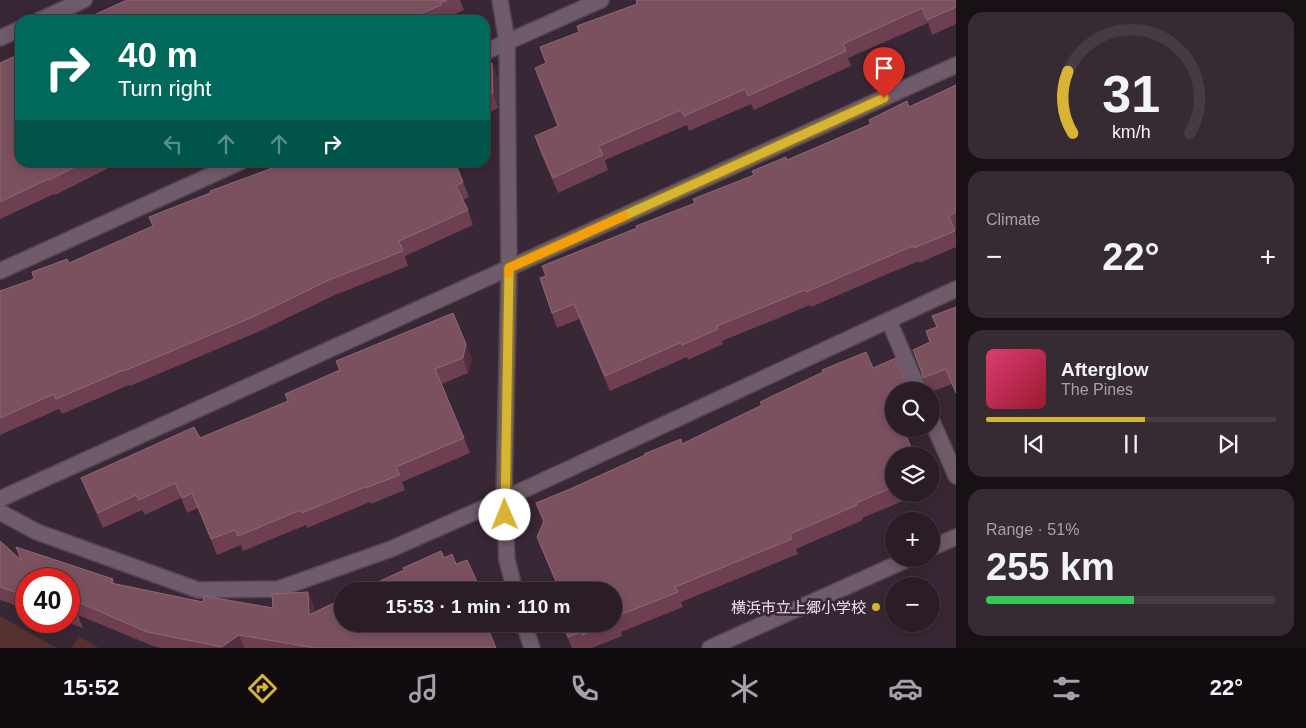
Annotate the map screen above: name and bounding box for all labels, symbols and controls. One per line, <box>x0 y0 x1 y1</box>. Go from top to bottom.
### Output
icon: right <box>35 35 100 100</box>
text: 40 m <box>118 35 198 74</box>
pin <box>863 47 905 98</box>
icon: arrive <box>870 54 898 82</box>
text: 31 <box>1102 65 1160 123</box>
text: Turn right <box>118 76 211 101</box>
text: km/h <box>1112 122 1150 142</box>
icon: left <box>159 130 187 158</box>
icon: ahead <box>212 130 240 158</box>
icon: ahead <box>265 130 293 158</box>
icon: right <box>318 130 346 158</box>
text: Climate <box>986 211 1040 228</box>
text: 22° <box>1102 236 1160 278</box>
text: − <box>986 241 1002 272</box>
text: + <box>1260 241 1276 272</box>
text: Afterglow <box>1061 359 1149 380</box>
text: The Pines <box>1061 381 1133 398</box>
map controls <box>885 382 940 632</box>
button: search <box>885 382 940 437</box>
icon: previous <box>1020 430 1048 458</box>
icon: pause <box>1117 430 1145 458</box>
icon: next <box>1214 430 1242 458</box>
button: layers <box>885 447 940 502</box>
position arrow <box>478 488 530 540</box>
button: + <box>885 512 940 567</box>
text: Range · 51% <box>986 521 1079 538</box>
text: 255 km <box>986 546 1115 588</box>
speed limit sign: 40 <box>15 568 80 633</box>
button: − <box>885 577 940 632</box>
text: 15:53 · 1 min · 110 m <box>386 596 570 617</box>
place label: 横浜市立上郷小学校 <box>731 599 866 616</box>
marker: 横浜市立上郷小学校 <box>870 601 882 613</box>
icon: directions <box>245 671 280 706</box>
icon: music <box>406 671 441 706</box>
icon: phone <box>567 671 602 706</box>
icon: climate <box>727 671 762 706</box>
icon: car <box>888 671 923 706</box>
icon: filters <box>1049 671 1084 706</box>
text: 15:52 <box>63 675 119 700</box>
text: 22° <box>1210 675 1243 700</box>

